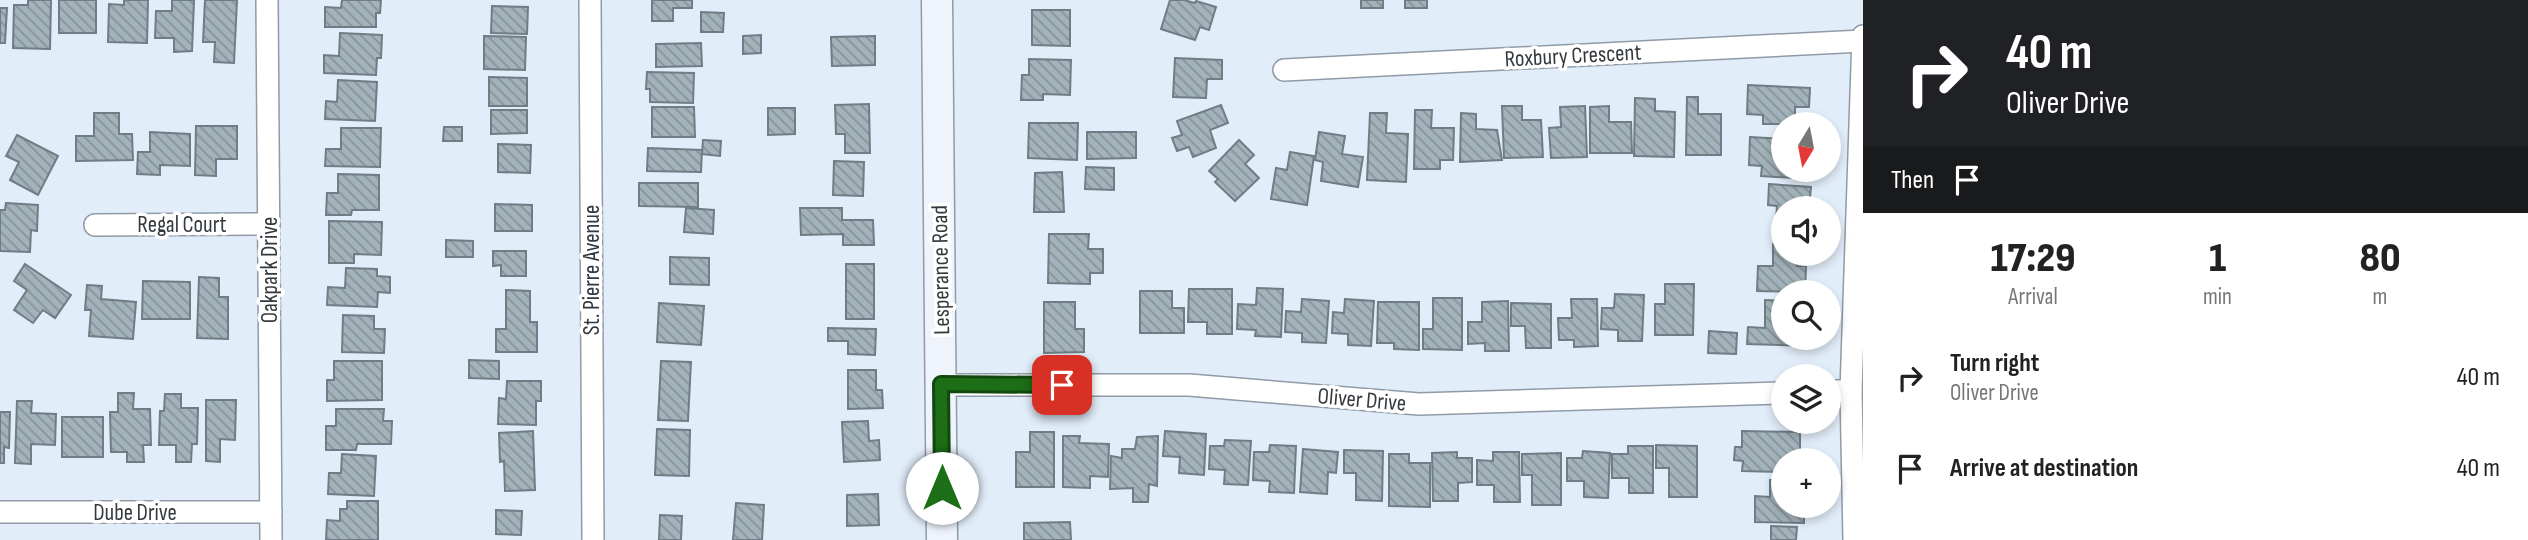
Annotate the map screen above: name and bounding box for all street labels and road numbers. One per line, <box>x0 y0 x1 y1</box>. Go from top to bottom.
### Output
street label: Roxbury Crescent <box>1504 38 1642 74</box>
street label: St. Pierre Avenue <box>578 205 606 335</box>
street label: Lesperance Road <box>926 205 956 335</box>
street label: Regal Court <box>137 211 227 239</box>
street label: Oakpark Drive <box>256 217 284 323</box>
street label: Oliver Drive <box>1316 382 1407 418</box>
street label: Dube Drive <box>93 499 177 527</box>

